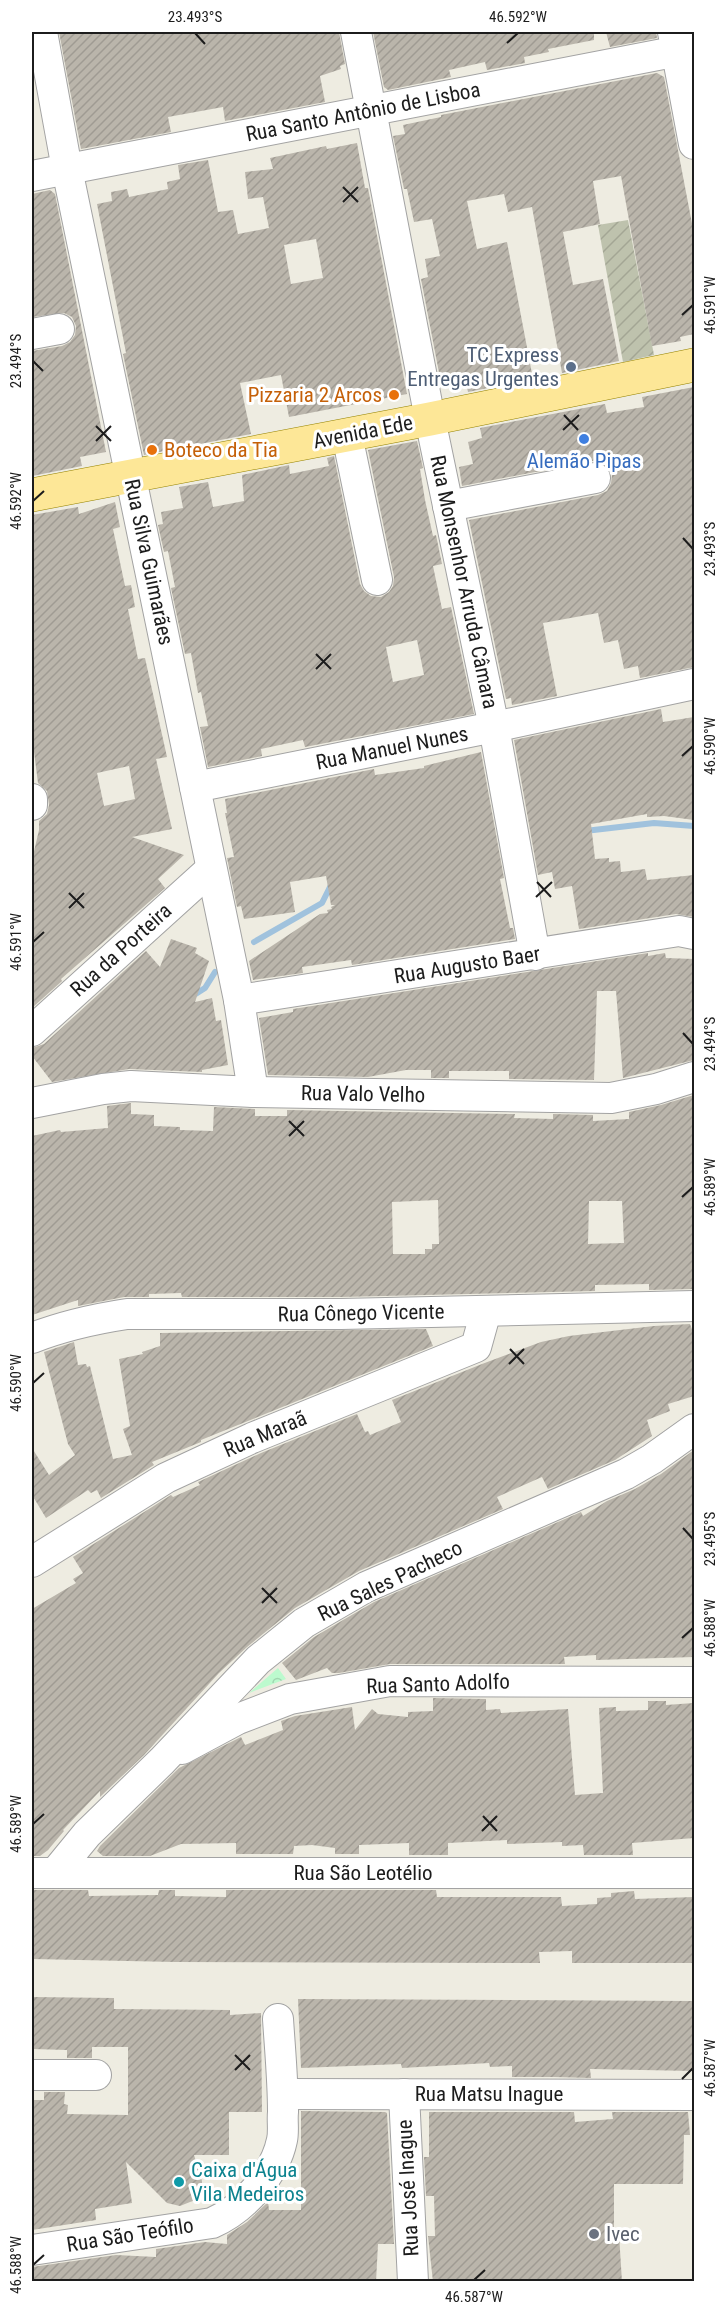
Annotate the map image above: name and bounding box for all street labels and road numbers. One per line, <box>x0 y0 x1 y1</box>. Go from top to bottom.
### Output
street label: Rua Santo Antônio de Lisboa <box>244 77 482 147</box>
street label: Avenida Ede <box>311 411 415 453</box>
street label: Rua Monsenhor Arruda Câmara <box>425 453 503 711</box>
street label: Rua Silva Guimarães <box>120 477 178 647</box>
street label: Rua Manuel Nunes <box>314 721 470 775</box>
street label: Rua da Porteira <box>66 898 176 1002</box>
street label: Rua Augusto Baer <box>392 942 542 988</box>
street label: Rua Valo Velho <box>301 1081 425 1107</box>
street label: Rua Cônego Vicente <box>277 1300 445 1326</box>
street label: Rua Maraã <box>220 1406 310 1462</box>
street label: Rua Sales Pacheco <box>314 1536 466 1626</box>
street label: Rua Santo Adolfo <box>366 1669 510 1699</box>
street label: Rua São Leotélio <box>293 1861 433 1885</box>
street label: Rua Matsu Inague <box>415 2082 563 2106</box>
street label: Rua José Inague <box>392 2119 424 2257</box>
street label: Rua São Teófilo <box>65 2213 195 2257</box>

